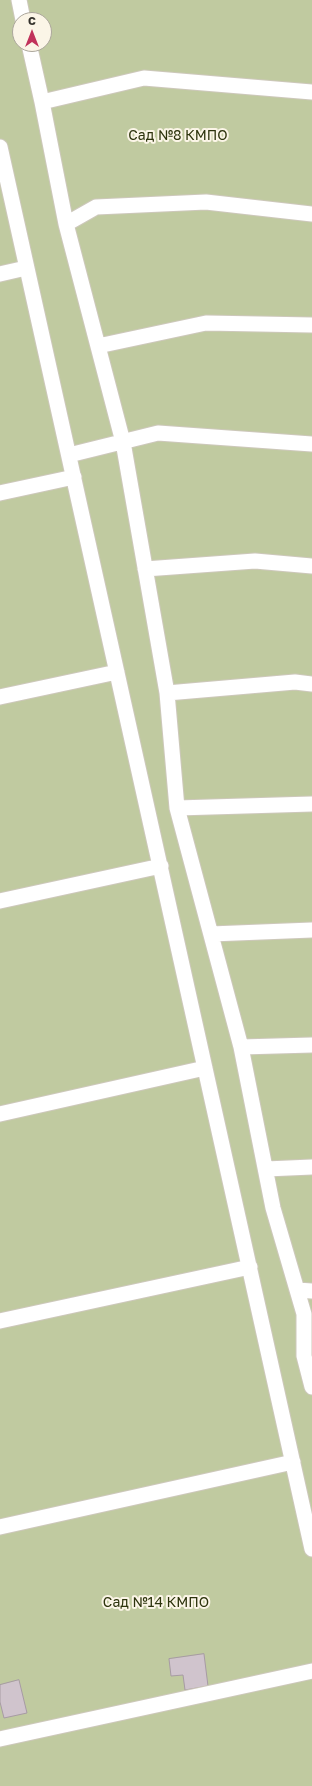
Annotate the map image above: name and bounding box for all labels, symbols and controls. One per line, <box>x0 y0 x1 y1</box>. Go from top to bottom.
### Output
north arrow <box>12 12 52 52</box>
text: С <box>28 14 36 27</box>
park label: Сад №8 КМПО <box>128 128 228 144</box>
park label: Сад №14 КМПО <box>103 1595 209 1611</box>

